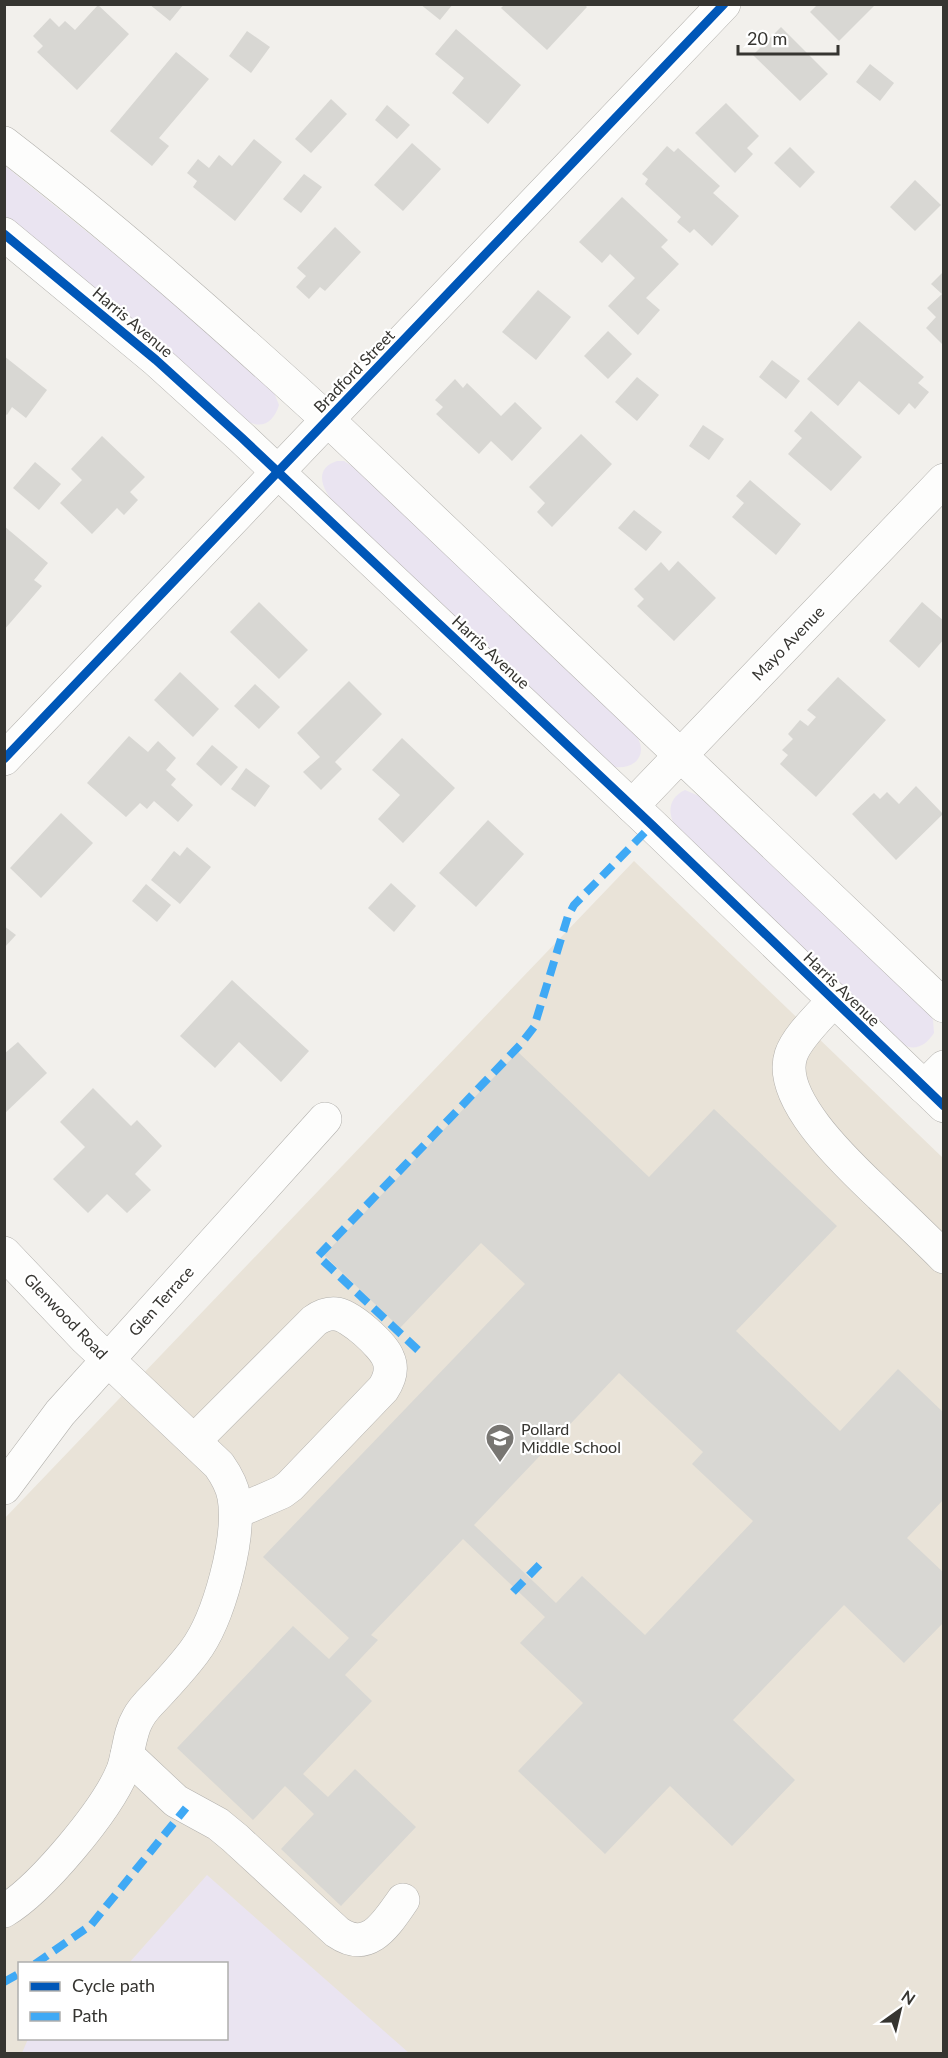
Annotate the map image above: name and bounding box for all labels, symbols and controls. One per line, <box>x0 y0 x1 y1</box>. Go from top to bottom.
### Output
scale bar <box>738 18 838 56</box>
text: 20 m <box>747 27 787 49</box>
street label: Harris Avenue <box>89 283 177 361</box>
street label: Bradford Street <box>309 325 398 416</box>
street label: Mayo Avenue <box>747 602 828 684</box>
street label: Harris Avenue <box>449 611 534 692</box>
street label: Harris Avenue <box>800 947 885 1030</box>
street label: Glen Terrace <box>124 1262 197 1340</box>
street label: Glenwood Road <box>21 1269 112 1362</box>
place label: Pollard Middle School <box>521 1419 621 1456</box>
school or university icon: Pollard Middle School <box>484 1422 516 1464</box>
legend <box>18 1962 228 2040</box>
text: Cycle path <box>72 1974 155 1996</box>
north arrow <box>870 1980 930 2040</box>
text: N <box>898 1986 919 2008</box>
text: Path <box>72 2004 108 2026</box>

